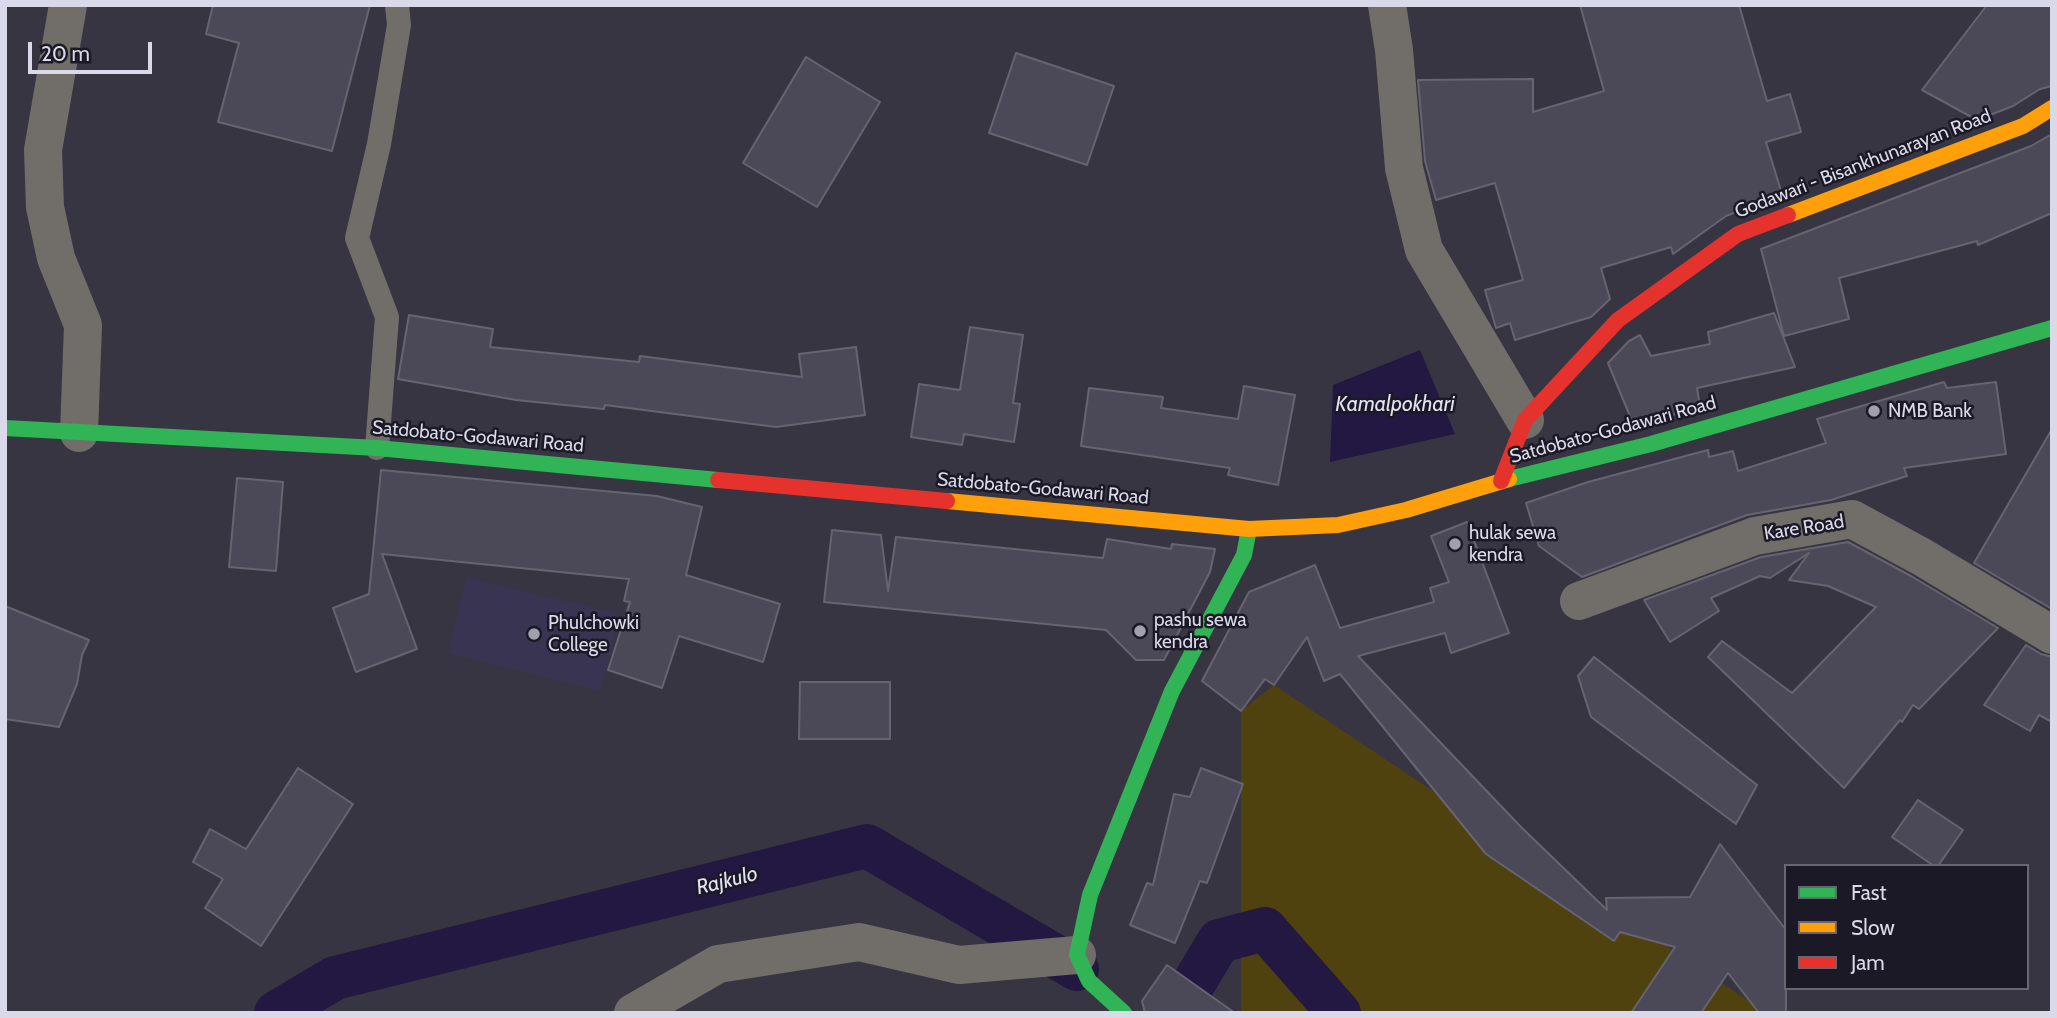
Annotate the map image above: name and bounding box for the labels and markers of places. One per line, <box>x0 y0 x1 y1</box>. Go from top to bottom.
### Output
place label: NMB Bank <box>1888 400 1972 422</box>
marker: NMB Bank <box>1866 403 1882 419</box>
place label: hulak sewa kendra <box>1469 522 1556 566</box>
marker: hulak sewa kendra <box>1447 536 1463 552</box>
place label: pashu sewa kendra <box>1154 609 1247 653</box>
place label: Phulchowki College <box>548 612 639 656</box>
marker: pashu sewa kendra <box>1132 623 1148 639</box>
marker: Phulchowki College <box>526 626 542 642</box>

